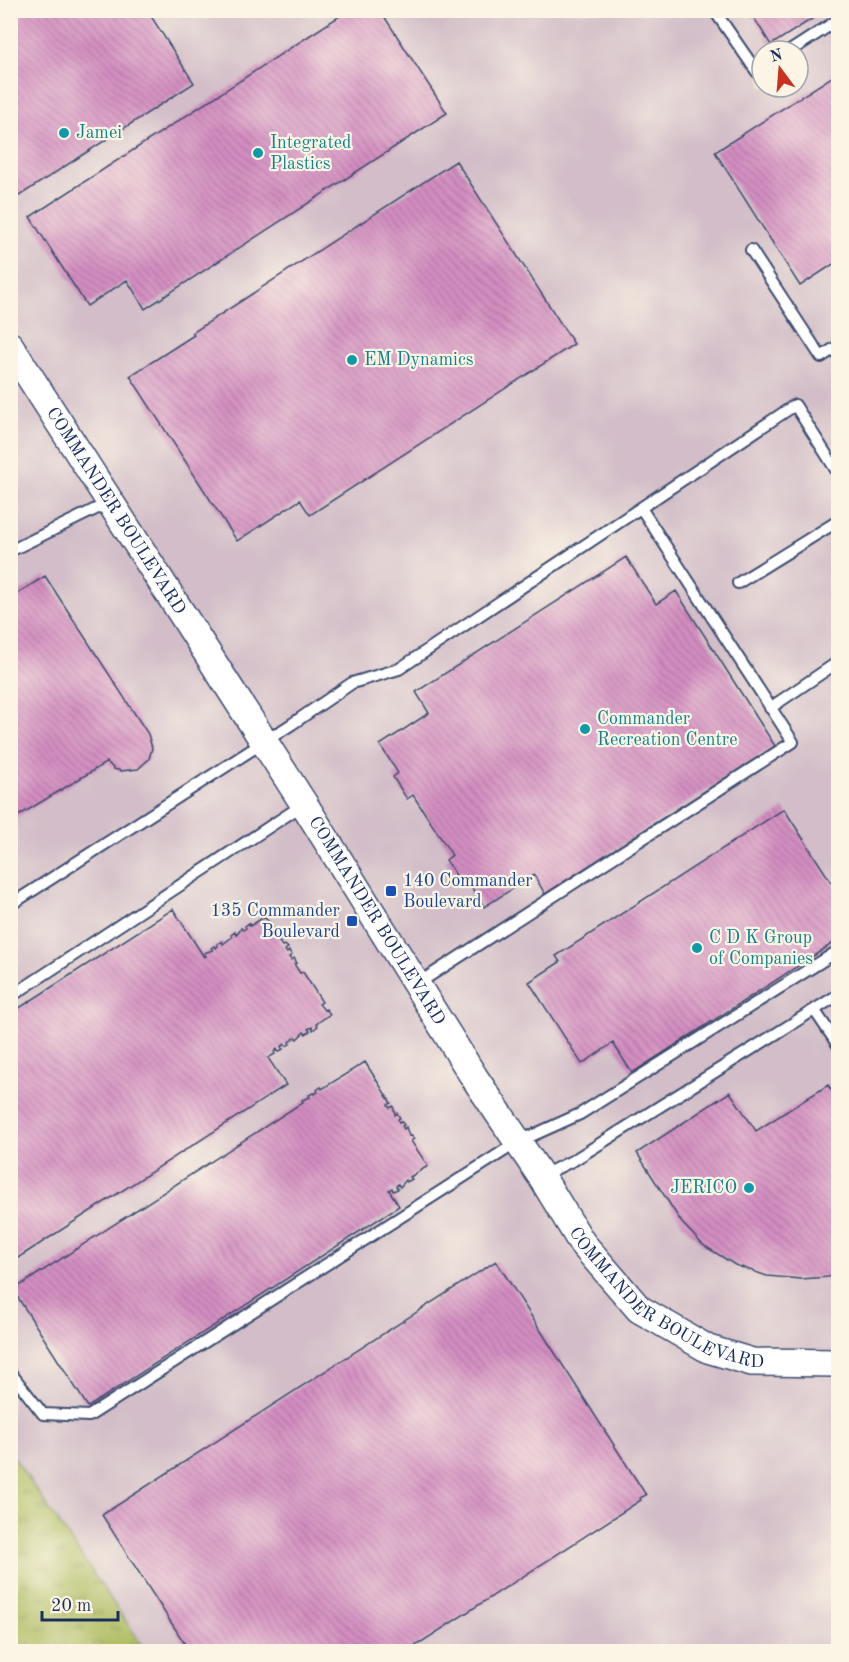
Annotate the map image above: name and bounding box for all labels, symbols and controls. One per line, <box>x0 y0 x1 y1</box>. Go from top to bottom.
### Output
north arrow <box>750 39 810 99</box>
text: N <box>768 47 785 66</box>
place label: Jamei <box>76 124 122 142</box>
marker: Jamei <box>57 126 71 140</box>
place label: Integrated Plastics <box>270 134 351 173</box>
marker: Integrated Plastics <box>251 146 265 160</box>
place label: EM Dynamics <box>364 351 474 369</box>
marker: EM Dynamics <box>345 353 359 367</box>
street label: COMMANDER BOULEVARD <box>43 404 189 618</box>
place label: Commander Recreation Centre <box>597 710 737 749</box>
marker: Commander Recreation Centre <box>578 722 592 736</box>
street label: COMMANDER BOULEVARD <box>305 813 448 1028</box>
place label: 140 Commander Boulevard <box>403 872 533 911</box>
marker: 140 Commander Boulevard <box>384 884 398 898</box>
place label: 135 Commander Boulevard <box>210 902 341 941</box>
marker: 135 Commander Boulevard <box>345 914 359 928</box>
place label: C D K Group of Companies <box>709 929 813 968</box>
marker: C D K Group of Companies <box>690 941 704 955</box>
place label: JERICO <box>670 1179 737 1197</box>
marker: JERICO <box>742 1181 756 1195</box>
street label: COMMANDER BOULEVARD <box>565 1224 764 1371</box>
scale bar <box>42 1584 118 1622</box>
text: 20 m <box>51 1597 91 1615</box>

